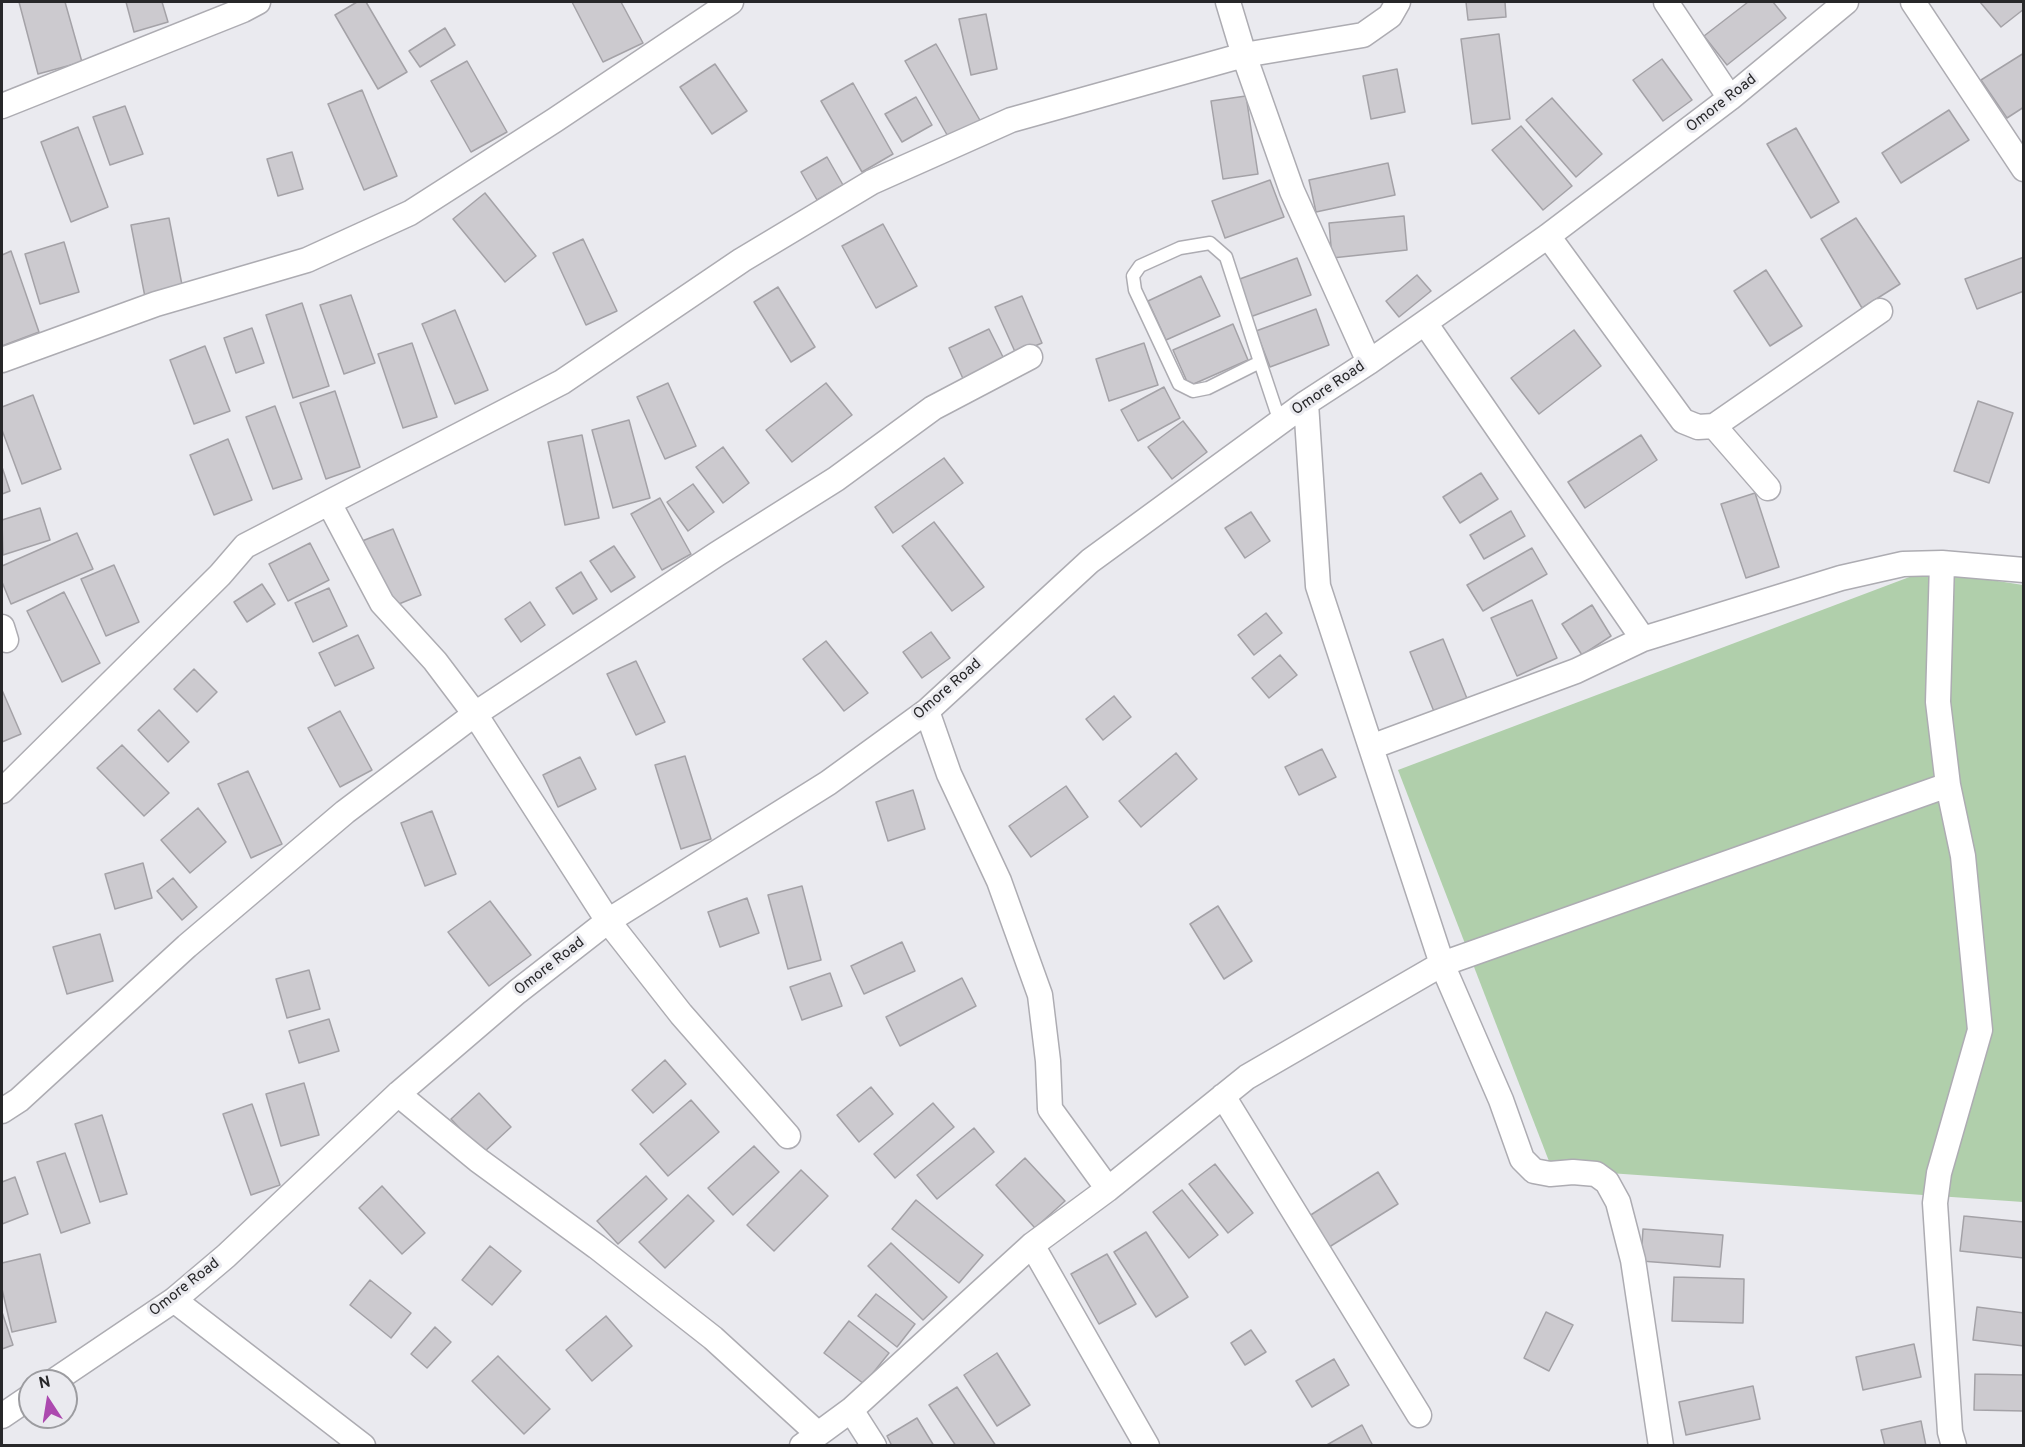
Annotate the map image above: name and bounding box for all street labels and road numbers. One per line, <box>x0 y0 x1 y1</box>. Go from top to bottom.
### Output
street label: Omore Road <box>1683 71 1761 137</box>
street label: Omore Road <box>1289 358 1369 420</box>
street label: Omore Road <box>910 656 986 724</box>
street label: Omore Road <box>511 934 589 1000</box>
street label: Omore Road <box>146 1255 224 1321</box>

